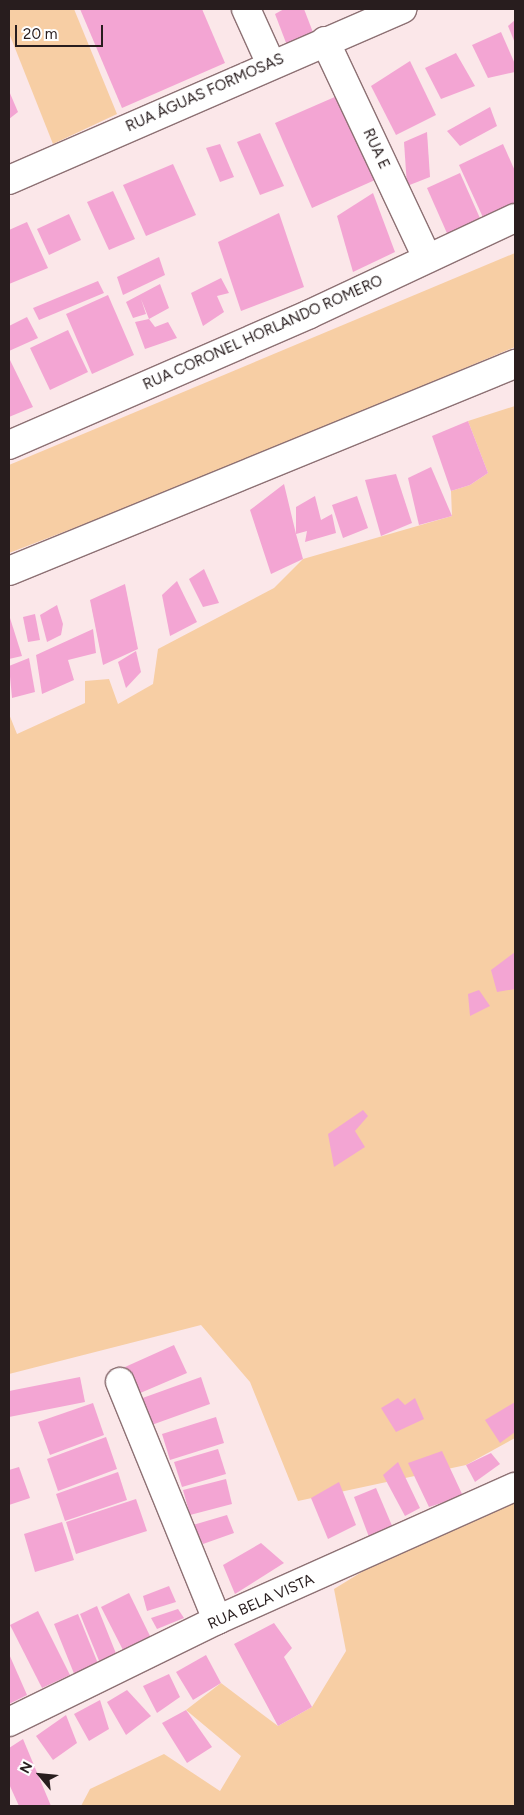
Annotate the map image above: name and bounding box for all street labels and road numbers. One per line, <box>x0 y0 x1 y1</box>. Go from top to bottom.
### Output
street label: RUA ÁGUAS FORMOSAS <box>123 50 287 136</box>
street label: RUA E <box>359 126 393 172</box>
street label: RUA CORONEL HORLANDO ROMERO <box>140 272 386 394</box>
street label: RUA BELA VISTA <box>205 1570 317 1634</box>

